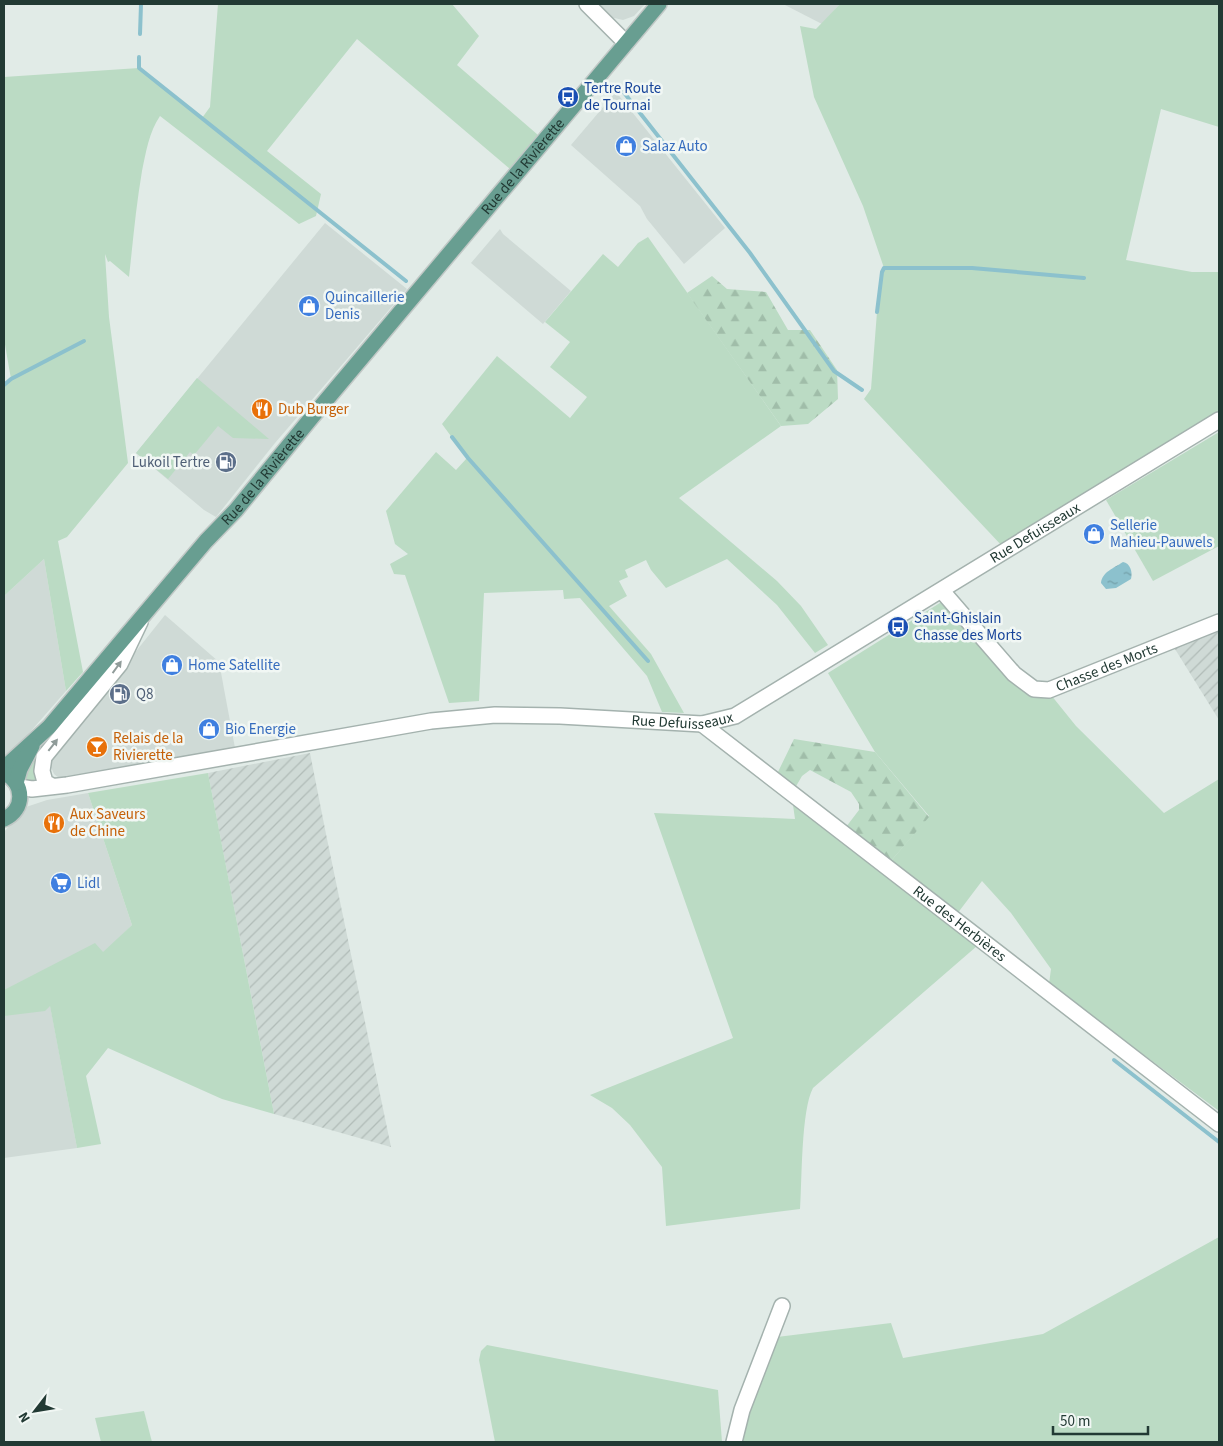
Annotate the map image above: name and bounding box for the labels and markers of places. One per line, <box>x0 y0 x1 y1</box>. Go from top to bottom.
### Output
place label: Tertre Route de Tournai <box>584 78 661 116</box>
bus stop icon: Tertre Route de Tournai <box>556 85 580 109</box>
shop icon: Salaz Auto <box>614 134 638 158</box>
place label: Salaz Auto <box>642 136 708 157</box>
place label: Quincaillerie Denis <box>325 287 404 325</box>
shop icon: Quincaillerie Denis <box>297 294 321 318</box>
restaurant icon: Dub Burger <box>250 397 274 421</box>
place label: Dub Burger <box>278 399 350 420</box>
fuel station icon: Lukoil Tertre <box>214 450 238 474</box>
place label: Lukoil Tertre <box>132 452 210 473</box>
place label: Sellerie Mahieu-Pauwels <box>1110 515 1212 553</box>
shop icon: Sellerie Mahieu-Pauwels <box>1082 522 1106 546</box>
place label: Saint-Ghislain Chasse des Morts <box>914 608 1022 646</box>
bus stop icon: Saint-Ghislain Chasse des Morts <box>886 615 910 639</box>
shop icon: Home Satellite <box>160 653 184 677</box>
place label: Home Satellite <box>188 655 280 676</box>
fuel station icon: Q8 <box>108 682 132 706</box>
place label: Q8 <box>136 684 153 705</box>
shop icon: Bio Energie <box>197 717 221 741</box>
place label: Bio Energie <box>225 719 296 740</box>
place label: Relais de la Rivierette <box>113 728 183 766</box>
bar icon: Relais de la Rivierette <box>85 735 109 759</box>
place label: Aux Saveurs de Chine <box>70 804 145 842</box>
restaurant icon: Aux Saveurs de Chine <box>42 811 66 835</box>
supermarket icon: Lidl <box>49 871 73 895</box>
place label: Lidl <box>77 873 100 894</box>

